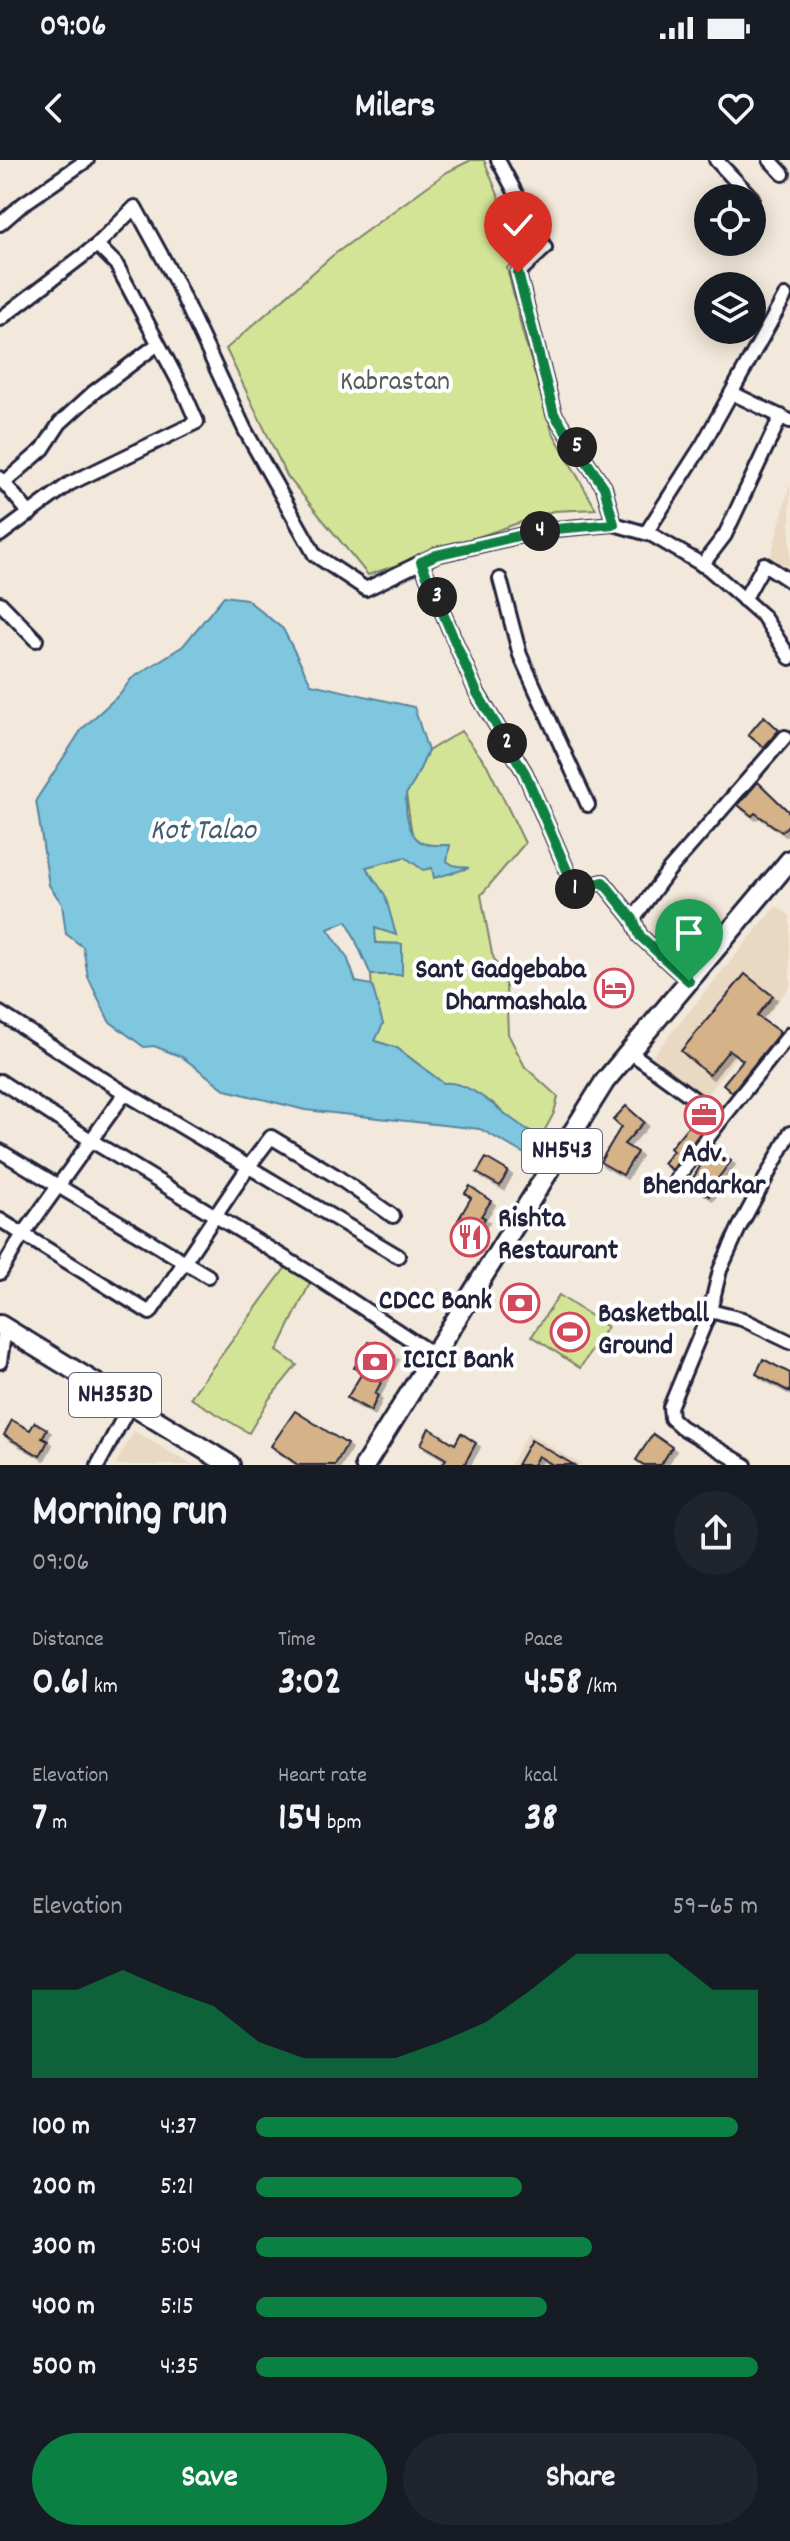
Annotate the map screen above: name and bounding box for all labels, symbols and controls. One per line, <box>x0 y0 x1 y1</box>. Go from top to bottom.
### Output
text: 09:06 <box>40 7 106 50</box>
text: Milers <box>355 82 435 134</box>
icon: back <box>32 86 76 130</box>
icon: heart <box>714 86 758 130</box>
map controls <box>694 184 766 344</box>
button: locate <box>694 184 766 256</box>
pin <box>484 191 552 273</box>
icon: check <box>496 203 540 247</box>
button: layers <box>694 272 766 344</box>
park label: Kabrastan <box>340 364 450 404</box>
pin: 5 <box>557 427 597 467</box>
text: 5 <box>572 431 582 462</box>
pin: 4 <box>520 511 560 551</box>
text: 4 <box>535 515 545 546</box>
pin: 3 <box>417 577 457 617</box>
text: 3 <box>432 581 442 612</box>
pin: 2 <box>487 723 527 763</box>
text: 2 <box>502 727 512 758</box>
water label: Kot Talao <box>150 811 258 854</box>
pin: 1 <box>555 869 595 909</box>
text: 1 <box>573 873 577 904</box>
pin <box>655 899 723 981</box>
icon: arrive <box>667 911 711 955</box>
place label: Sant Gadgebaba Dharmashala <box>415 952 587 1024</box>
hotel icon: Sant Gadgebaba Dharmashala <box>593 967 635 1009</box>
office icon: Adv. Bhendarkar <box>683 1094 725 1136</box>
road number: NH543 <box>522 1129 602 1173</box>
place label: Adv. Bhendarkar <box>642 1136 766 1208</box>
place label: Rishta Restaurant <box>498 1201 619 1273</box>
restaurant icon: Rishta Restaurant <box>449 1216 491 1258</box>
bank icon: CDCC Bank <box>499 1282 541 1324</box>
place label: CDCC Bank <box>379 1283 492 1323</box>
place label: Basketball Ground <box>598 1296 709 1368</box>
sports icon: Basketball Ground <box>549 1311 591 1353</box>
bank icon: ICICI Bank <box>354 1341 396 1383</box>
place label: ICICI Bank <box>403 1342 514 1382</box>
road number: NH353D <box>69 1373 161 1417</box>
text: Morning run <box>32 1483 227 1546</box>
button: share <box>674 1491 758 1575</box>
text: 09:06 <box>32 1545 89 1582</box>
text: Distance <box>32 1625 104 1656</box>
text: Time <box>278 1625 316 1656</box>
text: Pace <box>524 1625 563 1656</box>
text: 0.61 <box>32 1656 89 1713</box>
text: 3:02 <box>278 1656 342 1713</box>
text: 4:58 <box>524 1656 582 1713</box>
text: km <box>89 1672 118 1703</box>
text: /km <box>582 1672 617 1703</box>
text: Elevation <box>32 1761 109 1792</box>
text: Heart rate <box>278 1761 367 1792</box>
text: kcal <box>524 1761 557 1792</box>
text: 7 <box>32 1792 47 1849</box>
text: 154 <box>278 1792 322 1849</box>
text: 38 <box>524 1792 558 1849</box>
text: m <box>47 1808 67 1839</box>
text: bpm <box>322 1808 362 1839</box>
text: Elevation <box>32 1889 122 1926</box>
text: 59–65 m <box>673 1889 758 1926</box>
text: 100 m <box>32 2109 90 2146</box>
text: 4:37 <box>160 2109 197 2146</box>
text: 200 m <box>32 2169 96 2206</box>
text: 5:21 <box>160 2169 193 2206</box>
text: 300 m <box>32 2229 96 2266</box>
text: 5:04 <box>160 2229 201 2266</box>
text: 400 m <box>32 2289 95 2326</box>
text: 5:15 <box>160 2289 194 2326</box>
text: 500 m <box>32 2349 96 2386</box>
text: 4:35 <box>160 2349 199 2386</box>
button: Save <box>32 2433 387 2525</box>
button: Share <box>403 2433 758 2525</box>

